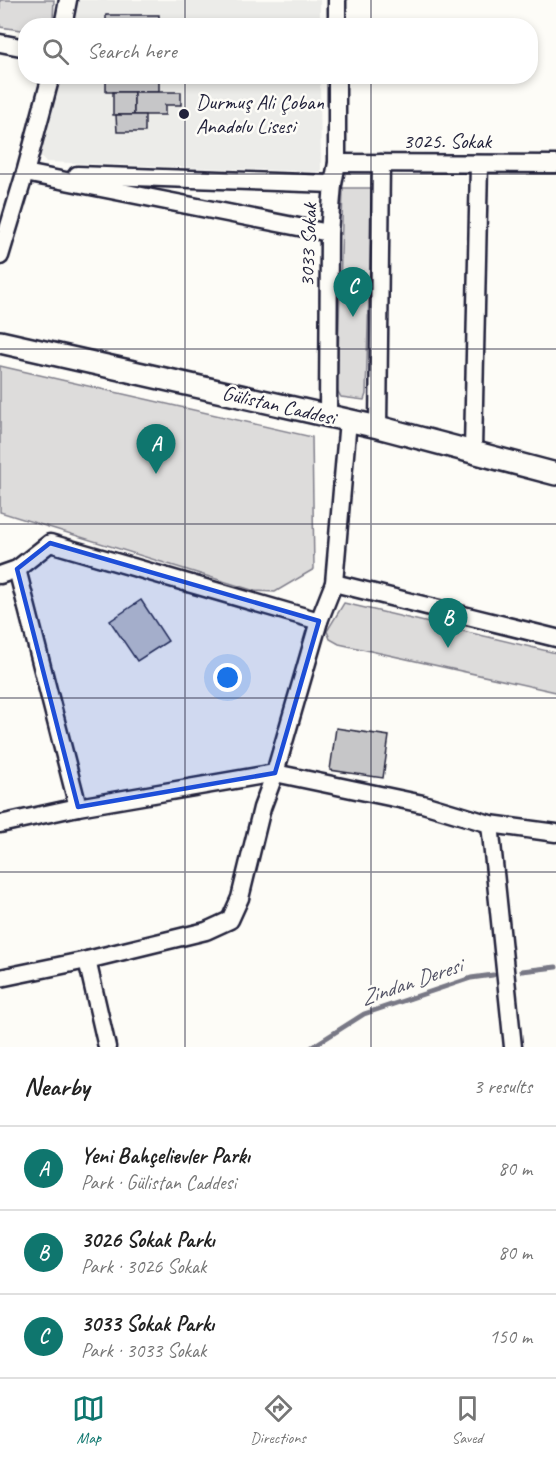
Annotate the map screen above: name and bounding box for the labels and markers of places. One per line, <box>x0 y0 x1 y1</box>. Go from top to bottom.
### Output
place label: Durmuş Ali Çoban Anadolu Lisesi <box>196 89 325 139</box>
marker: Durmuş Ali Çoban Anadolu Lisesi <box>177 107 191 121</box>
pin: C <box>334 268 372 317</box>
pin: A <box>136 424 176 474</box>
pin: B <box>428 598 468 648</box>

